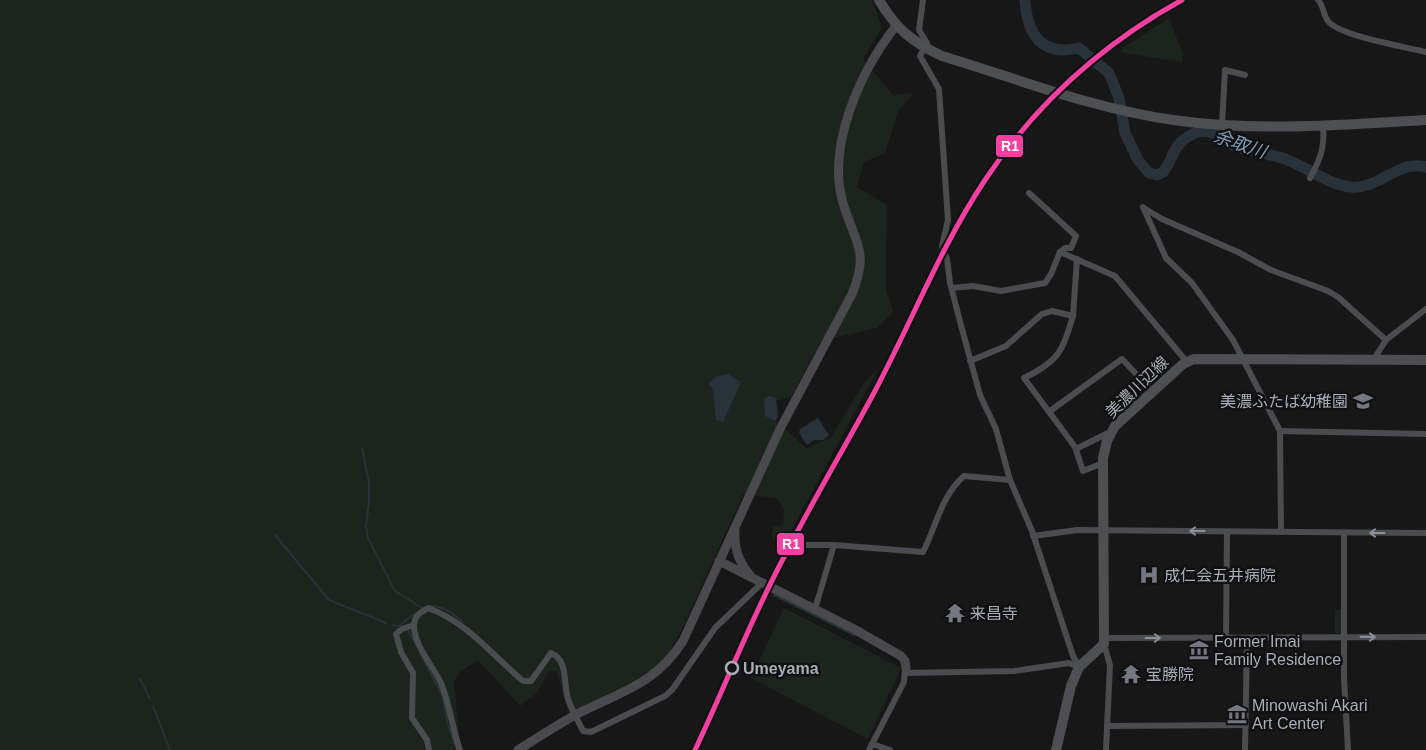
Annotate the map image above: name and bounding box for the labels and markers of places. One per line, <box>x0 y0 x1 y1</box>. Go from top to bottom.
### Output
school or university icon: 美濃ふたば幼稚園 <box>1352 390 1374 412</box>
place label: 美濃ふたば幼稚園 <box>1220 393 1348 410</box>
hospital icon: 成仁会五井病院 <box>1138 564 1160 586</box>
place label: 成仁会五井病院 <box>1164 567 1276 584</box>
temple icon: 来昌寺 <box>944 602 966 624</box>
place label: 来昌寺 <box>970 605 1018 622</box>
place label: Former Imai Family Residence <box>1214 633 1341 668</box>
museum icon: Former Imai Family Residence <box>1188 639 1210 661</box>
place label: Umeyama <box>743 660 819 677</box>
marker: Umeyama <box>725 661 739 675</box>
temple icon: 宝勝院 <box>1120 663 1142 685</box>
place label: 宝勝院 <box>1146 666 1194 683</box>
place label: Minowashi Akari Art Center <box>1252 697 1368 732</box>
museum icon: Minowashi Akari Art Center <box>1226 703 1248 725</box>

